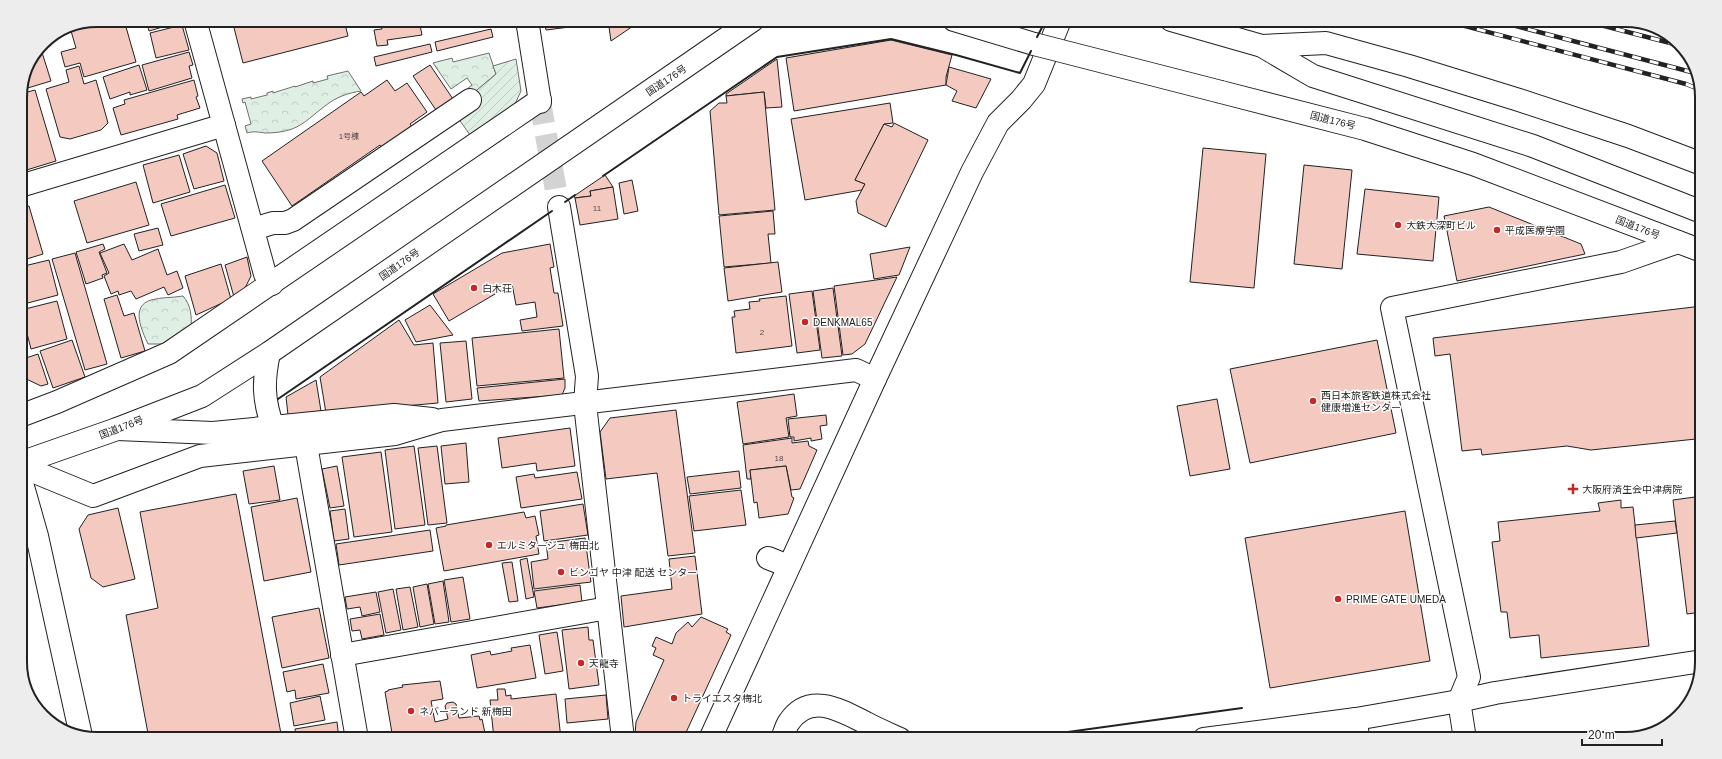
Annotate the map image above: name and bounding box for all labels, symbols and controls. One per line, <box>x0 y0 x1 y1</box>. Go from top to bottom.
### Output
street label: 国道176号 <box>644 63 689 98</box>
street label: 国道176号 <box>1309 110 1357 131</box>
house number: 1号棟 <box>339 132 359 141</box>
house number: 11 <box>593 204 602 213</box>
street label: 国道176号 <box>1614 214 1662 241</box>
marker: 大鉄大深町ビル <box>1393 220 1403 230</box>
place label: 大鉄大深町ビル <box>1406 220 1476 231</box>
marker: 平成医療学園 <box>1492 225 1502 235</box>
place label: 平成医療学園 <box>1505 225 1565 236</box>
street label: 国道176号 <box>377 247 422 282</box>
marker: 白木荘 <box>469 283 479 293</box>
place label: 白木荘 <box>482 283 512 294</box>
marker: DENKMAL65 <box>800 317 810 327</box>
place label: DENKMAL65 <box>813 317 873 328</box>
house number: 2 <box>760 328 765 337</box>
place label: 西日本旅客鉄道株式会社 健康増進センター <box>1321 390 1431 413</box>
marker: 西日本旅客鉄道株式会社 健康増進センター <box>1308 396 1318 406</box>
street label: 国道176号 <box>97 414 145 441</box>
house number: 18 <box>775 454 784 463</box>
marker: 大阪府済生会中津病院 <box>1567 483 1579 495</box>
place label: 大阪府済生会中津病院 <box>1582 484 1682 495</box>
marker: エルミタージュ 梅田北 <box>484 540 494 550</box>
place label: エルミタージュ 梅田北 <box>497 540 599 551</box>
marker: ビンゴヤ 中津 配送 センター <box>556 567 566 577</box>
place label: ビンゴヤ 中津 配送 センター <box>569 567 697 578</box>
marker: PRIME GATE UMEDA <box>1333 594 1343 604</box>
place label: PRIME GATE UMEDA <box>1346 594 1446 605</box>
marker: 天龍寺 <box>576 658 586 668</box>
place label: 天龍寺 <box>589 658 619 669</box>
marker: トライエスタ梅北 <box>669 693 679 703</box>
place label: トライエスタ梅北 <box>682 693 762 704</box>
marker: ネバーランド 新梅田 <box>406 706 416 716</box>
place label: ネバーランド 新梅田 <box>419 706 512 717</box>
scale bar <box>1582 721 1662 747</box>
text: 20 m <box>1588 728 1615 742</box>

